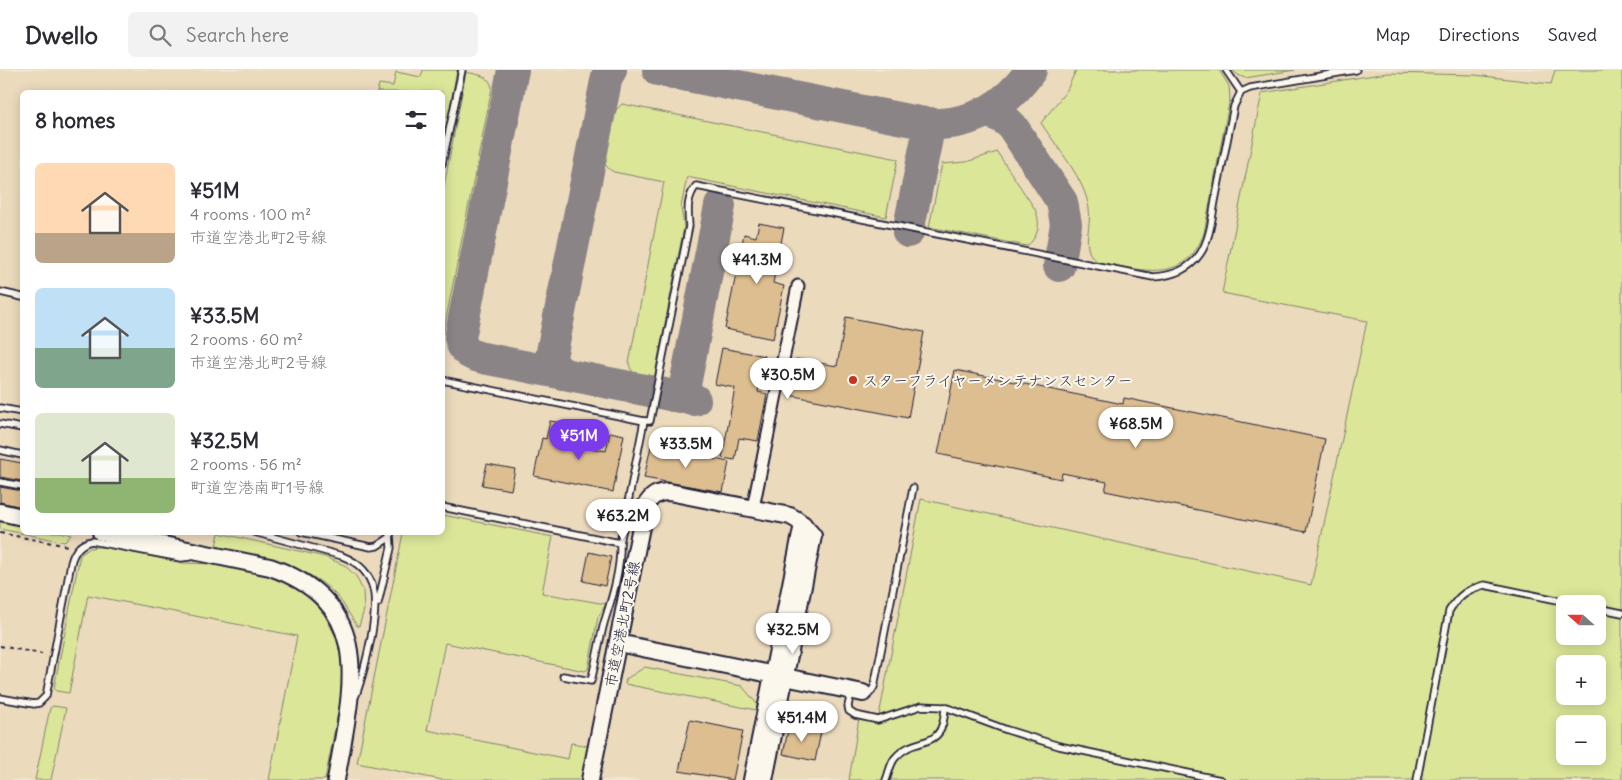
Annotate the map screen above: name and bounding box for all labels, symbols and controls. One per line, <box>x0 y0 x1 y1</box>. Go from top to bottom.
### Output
search box <box>128 12 478 57</box>
text: Dwello <box>25 20 98 50</box>
icon: search <box>146 21 174 49</box>
text: Search here <box>186 23 289 47</box>
text: Map <box>1375 23 1410 46</box>
text: Directions <box>1438 23 1520 46</box>
text: Saved <box>1548 23 1597 46</box>
icon: filters <box>402 106 430 134</box>
text: 8 homes <box>35 107 115 134</box>
text: ¥51M <box>190 177 240 204</box>
icon: home <box>75 183 135 243</box>
text: 4 rooms · 100 m² <box>190 204 311 224</box>
text: 市道空港北町2号線 <box>190 227 327 247</box>
pin: ¥41.3M <box>716 242 798 285</box>
text: ¥41.3M <box>732 249 782 269</box>
text: ¥33.5M <box>190 302 260 329</box>
icon: home <box>75 308 135 368</box>
text: 2 rooms · 60 m² <box>190 329 303 349</box>
text: 市道空港北町2号線 <box>190 352 327 372</box>
pin: ¥30.5M <box>747 358 829 400</box>
text: ¥30.5M <box>761 364 815 384</box>
place label: スターフライヤーメンテナンスセンター <box>863 371 1132 390</box>
marker: スターフライヤーメンテナンスセンター <box>847 374 859 386</box>
pin: ¥68.5M <box>1095 406 1177 449</box>
text: ¥68.5M <box>1109 413 1163 433</box>
pin: ¥51M <box>549 418 609 461</box>
text: ¥51M <box>560 425 598 445</box>
pin: ¥33.5M <box>645 426 727 469</box>
text: ¥32.5M <box>190 427 259 454</box>
icon: home <box>75 433 135 493</box>
text: ¥33.5M <box>659 433 713 453</box>
text: 2 rooms · 56 m² <box>190 454 302 474</box>
text: 町道空港南町1号線 <box>190 477 324 497</box>
pin: ¥63.2M <box>582 498 664 541</box>
text: ¥63.2M <box>597 505 649 525</box>
street label: 市道空港北町2号線 <box>600 559 644 689</box>
north arrow <box>1556 595 1606 645</box>
map controls <box>1556 595 1606 765</box>
pin: ¥32.5M <box>752 612 834 655</box>
text: ¥32.5M <box>767 619 819 639</box>
button: + <box>1556 655 1606 705</box>
pin: ¥51.4M <box>761 700 843 743</box>
text: ¥51.4M <box>777 707 827 727</box>
button: − <box>1556 715 1606 765</box>

